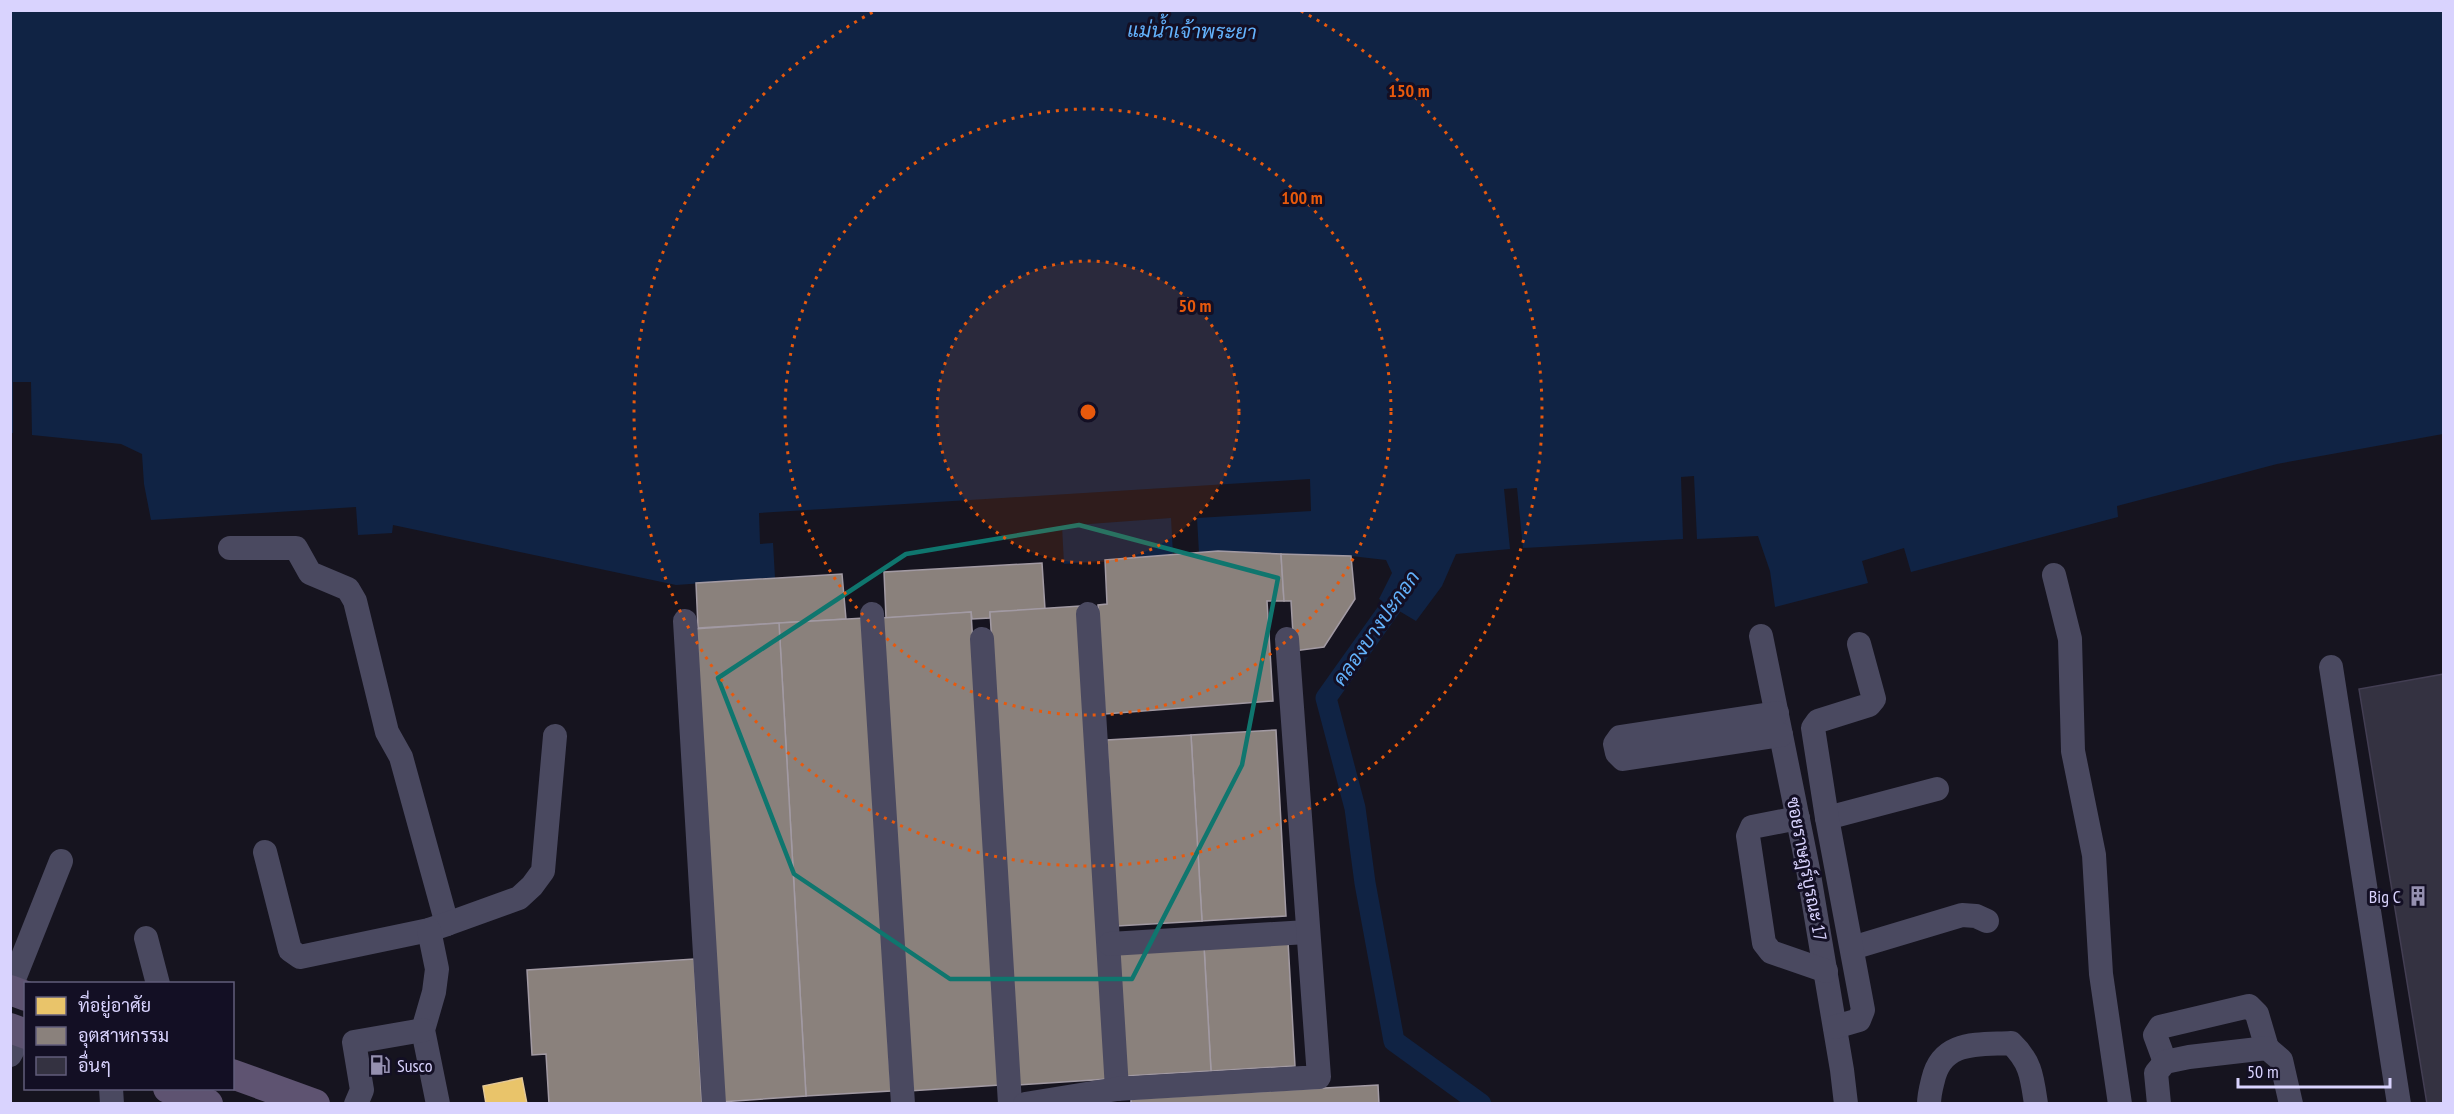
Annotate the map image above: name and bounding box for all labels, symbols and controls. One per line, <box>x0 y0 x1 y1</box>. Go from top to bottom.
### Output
water label: แม่น้ำเจ้าพระยา <box>1127 12 1257 45</box>
text: 150 m <box>1388 79 1430 102</box>
text: 100 m <box>1281 186 1323 209</box>
text: 50 m <box>1179 294 1211 317</box>
centre of rings <box>1078 402 1098 422</box>
water label: คลองบางปะกอก <box>1327 565 1425 691</box>
street label: ซอยราษฎร์บูรณะ 17 <box>1780 795 1833 943</box>
building icon: Big C <box>2406 884 2430 908</box>
place label: Big C <box>2369 885 2401 908</box>
legend <box>24 982 234 1090</box>
text: ที่อยู่อาศัย <box>78 990 151 1019</box>
text: อุตสาหกรรม <box>78 1024 169 1048</box>
text: อื่นๆ <box>78 1050 111 1077</box>
scale bar <box>2238 1051 2390 1089</box>
fuel station icon: Susco <box>368 1053 392 1077</box>
place label: Susco <box>397 1054 433 1077</box>
text: 50 m <box>2247 1060 2279 1083</box>

